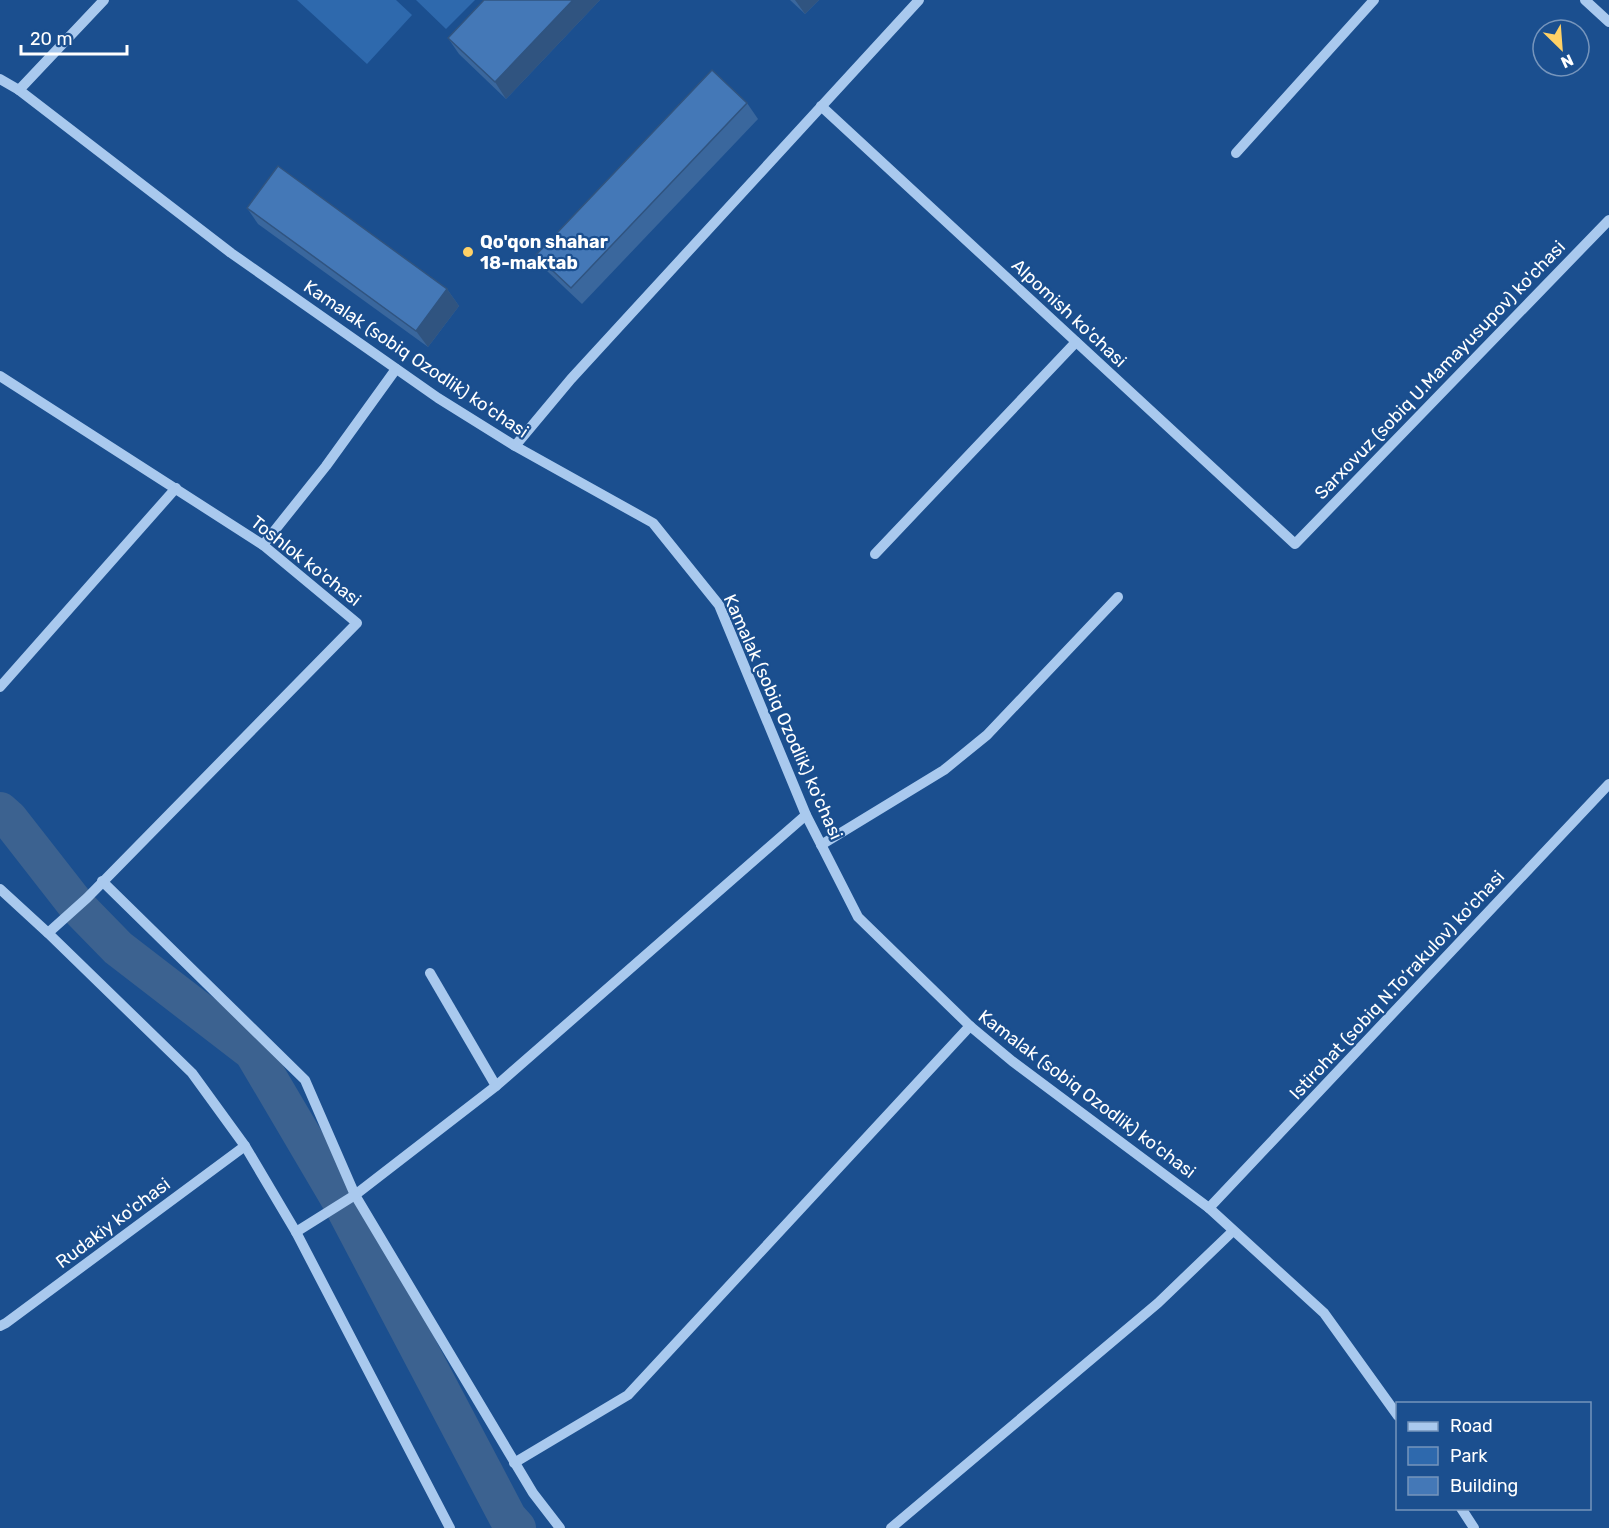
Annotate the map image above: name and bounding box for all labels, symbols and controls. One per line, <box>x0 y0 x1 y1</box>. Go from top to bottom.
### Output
scale bar <box>21 18 128 56</box>
north arrow <box>1531 18 1591 78</box>
text: 20 m <box>30 28 72 50</box>
text: N <box>1558 50 1576 72</box>
place label: Qo'qon shahar 18-maktab <box>480 231 608 274</box>
street label: Sarxovuz (sobiq U.Mamayusupov) ko'chasi <box>1310 236 1570 504</box>
marker: Qo'qon shahar 18-maktab <box>461 245 475 259</box>
street label: Alpomish ko'chasi <box>1007 254 1131 372</box>
street label: Kamalak (sobiq Ozodlik) ko'chasi <box>299 275 533 443</box>
street label: Toshlok ko'chasi <box>247 511 365 611</box>
street label: Kamalak (sobiq Ozodlik) ko'chasi <box>719 591 847 843</box>
street label: Istirohat (sobiq N.To‘rakulov) ko'chasi <box>1285 866 1509 1104</box>
street label: Kamalak (sobiq Ozodlik) ko'chasi <box>974 1005 1200 1183</box>
street label: Rudakiy ko'chasi <box>52 1173 174 1273</box>
legend <box>1396 1402 1591 1510</box>
text: Road <box>1450 1415 1493 1437</box>
text: Park <box>1450 1445 1488 1467</box>
text: Building <box>1450 1475 1518 1497</box>

